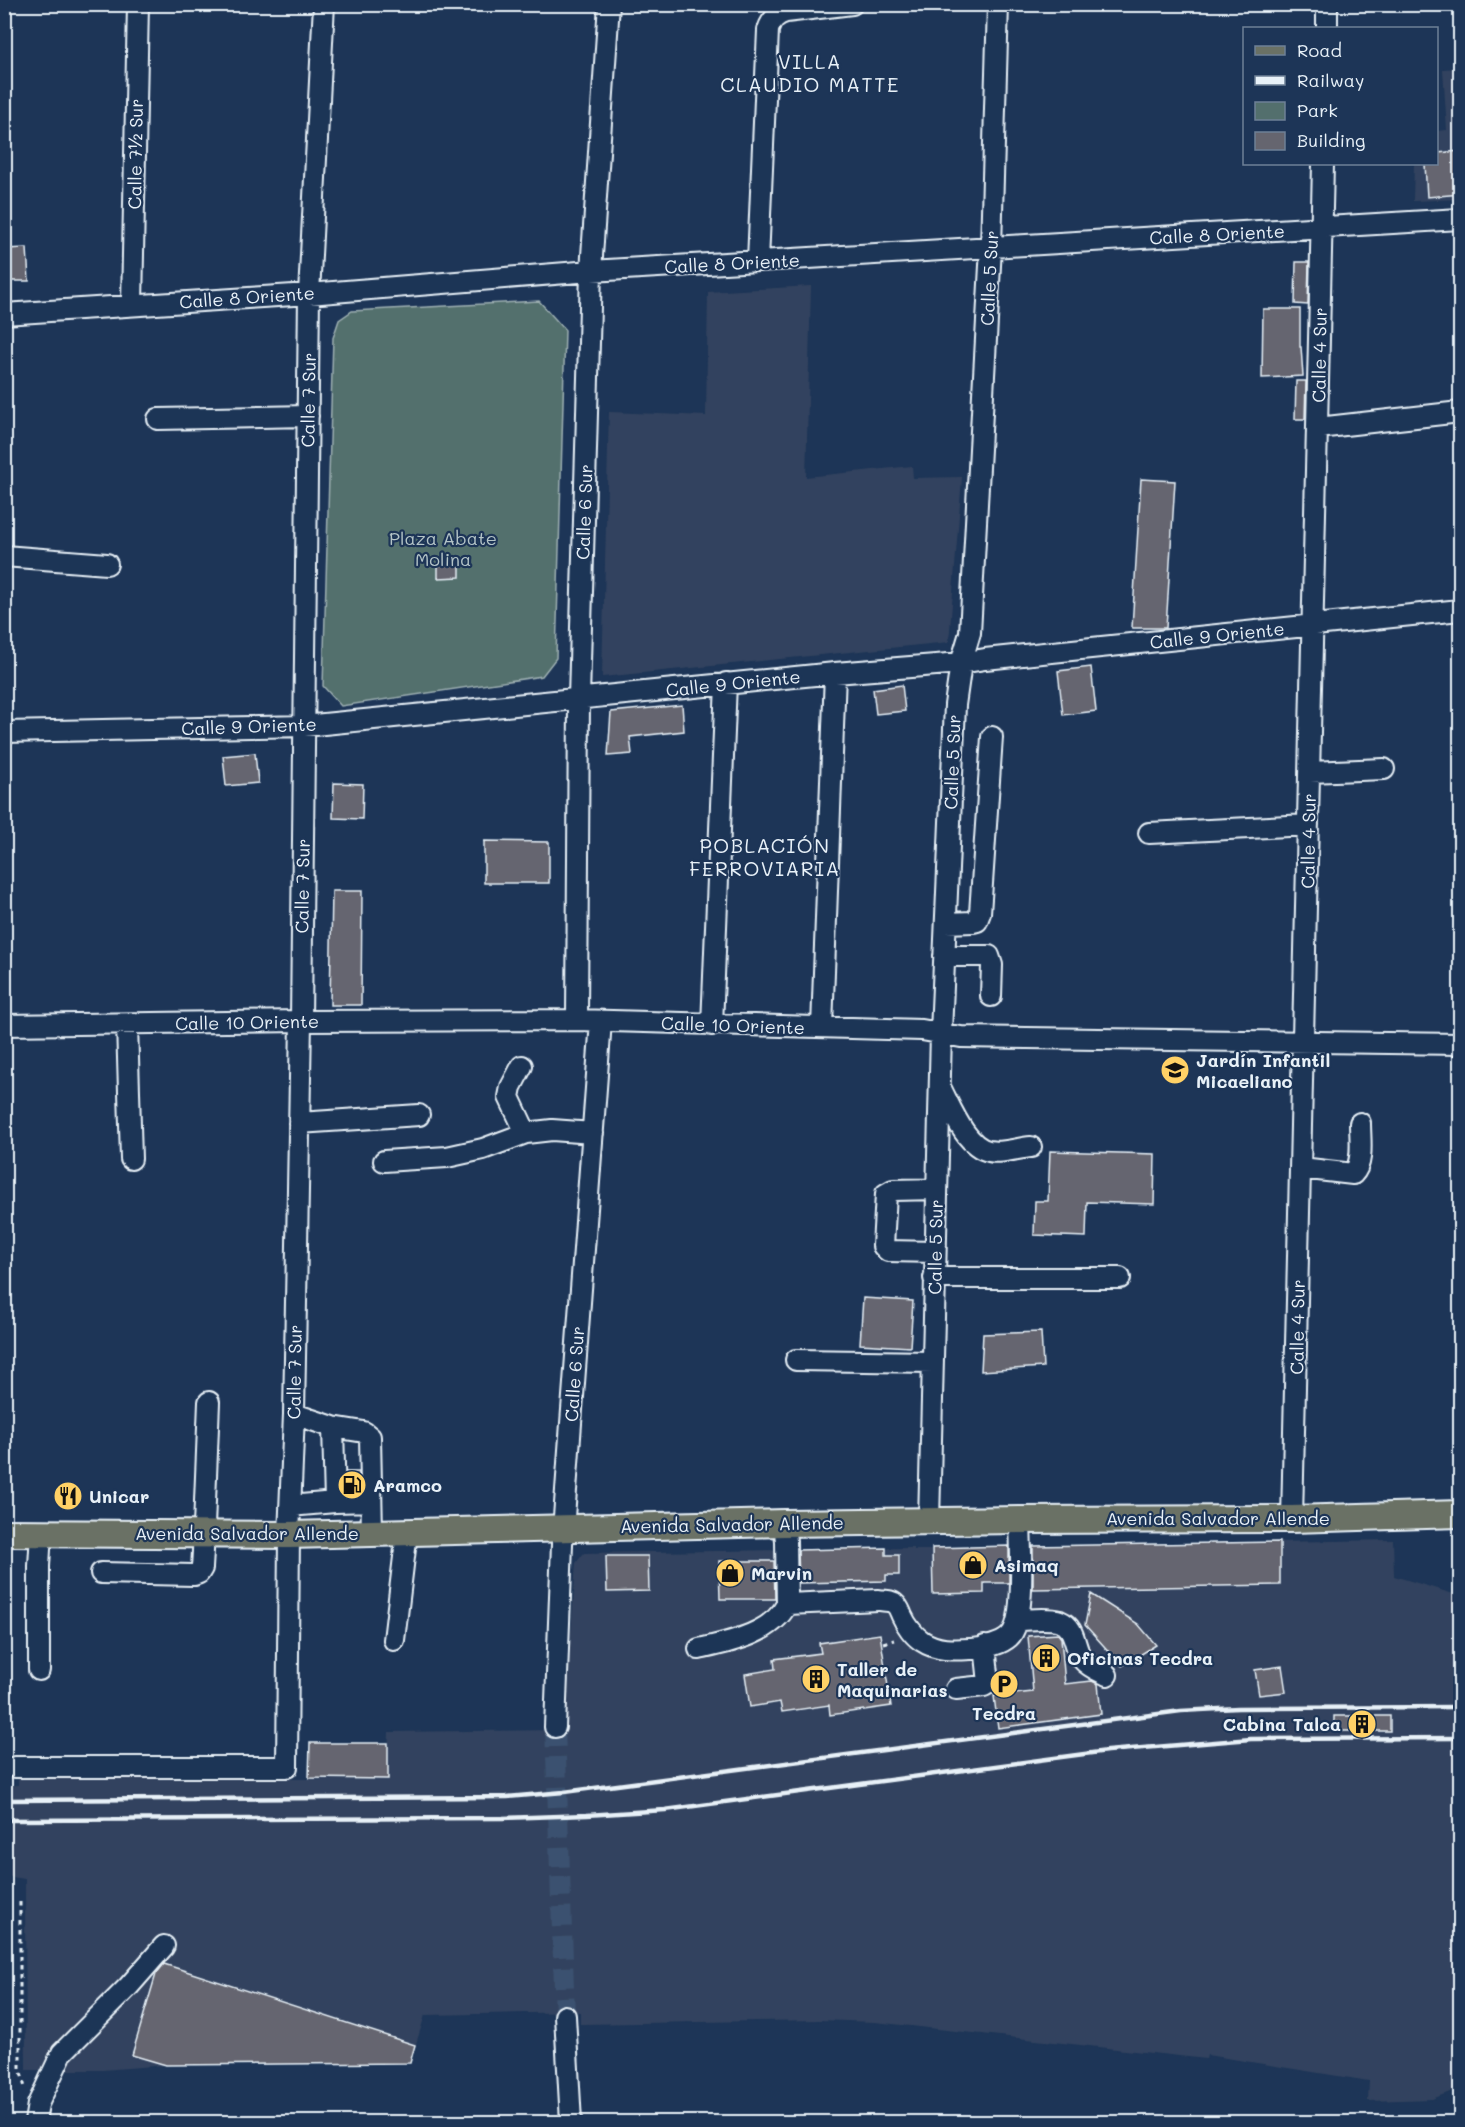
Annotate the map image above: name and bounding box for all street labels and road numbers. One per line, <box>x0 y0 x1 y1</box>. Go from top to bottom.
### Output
street label: Calle 7½ Sur <box>122 98 148 210</box>
street label: Calle 8 Oriente <box>1149 218 1285 250</box>
street label: Calle 5 Sur <box>975 230 1003 326</box>
street label: Calle 8 Oriente <box>664 247 800 279</box>
street label: Calle 8 Oriente <box>179 280 315 314</box>
street label: Calle 4 Sur <box>1306 307 1332 403</box>
street label: Calle 7 Sur <box>295 352 321 448</box>
street label: Calle 6 Sur <box>570 464 598 560</box>
street label: Calle 9 Oriente <box>1148 616 1286 654</box>
street label: Calle 9 Oriente <box>664 664 802 702</box>
street label: Calle 9 Oriente <box>181 712 317 740</box>
street label: Calle 5 Sur <box>938 714 966 810</box>
street label: Calle 4 Sur <box>1295 793 1321 889</box>
street label: Calle 7 Sur <box>289 838 315 934</box>
street label: Calle 10 Oriente <box>175 1009 319 1035</box>
street label: Calle 10 Oriente <box>661 1010 805 1040</box>
street label: Calle 5 Sur <box>922 1199 948 1295</box>
street label: Calle 4 Sur <box>1284 1279 1310 1375</box>
street label: Calle 7 Sur <box>281 1324 307 1420</box>
street label: Calle 6 Sur <box>559 1325 589 1423</box>
street label: Avenida Salvador Allende <box>1106 1506 1330 1530</box>
street label: Avenida Salvador Allende <box>620 1510 844 1538</box>
street label: Avenida Salvador Allende <box>135 1521 359 1545</box>

